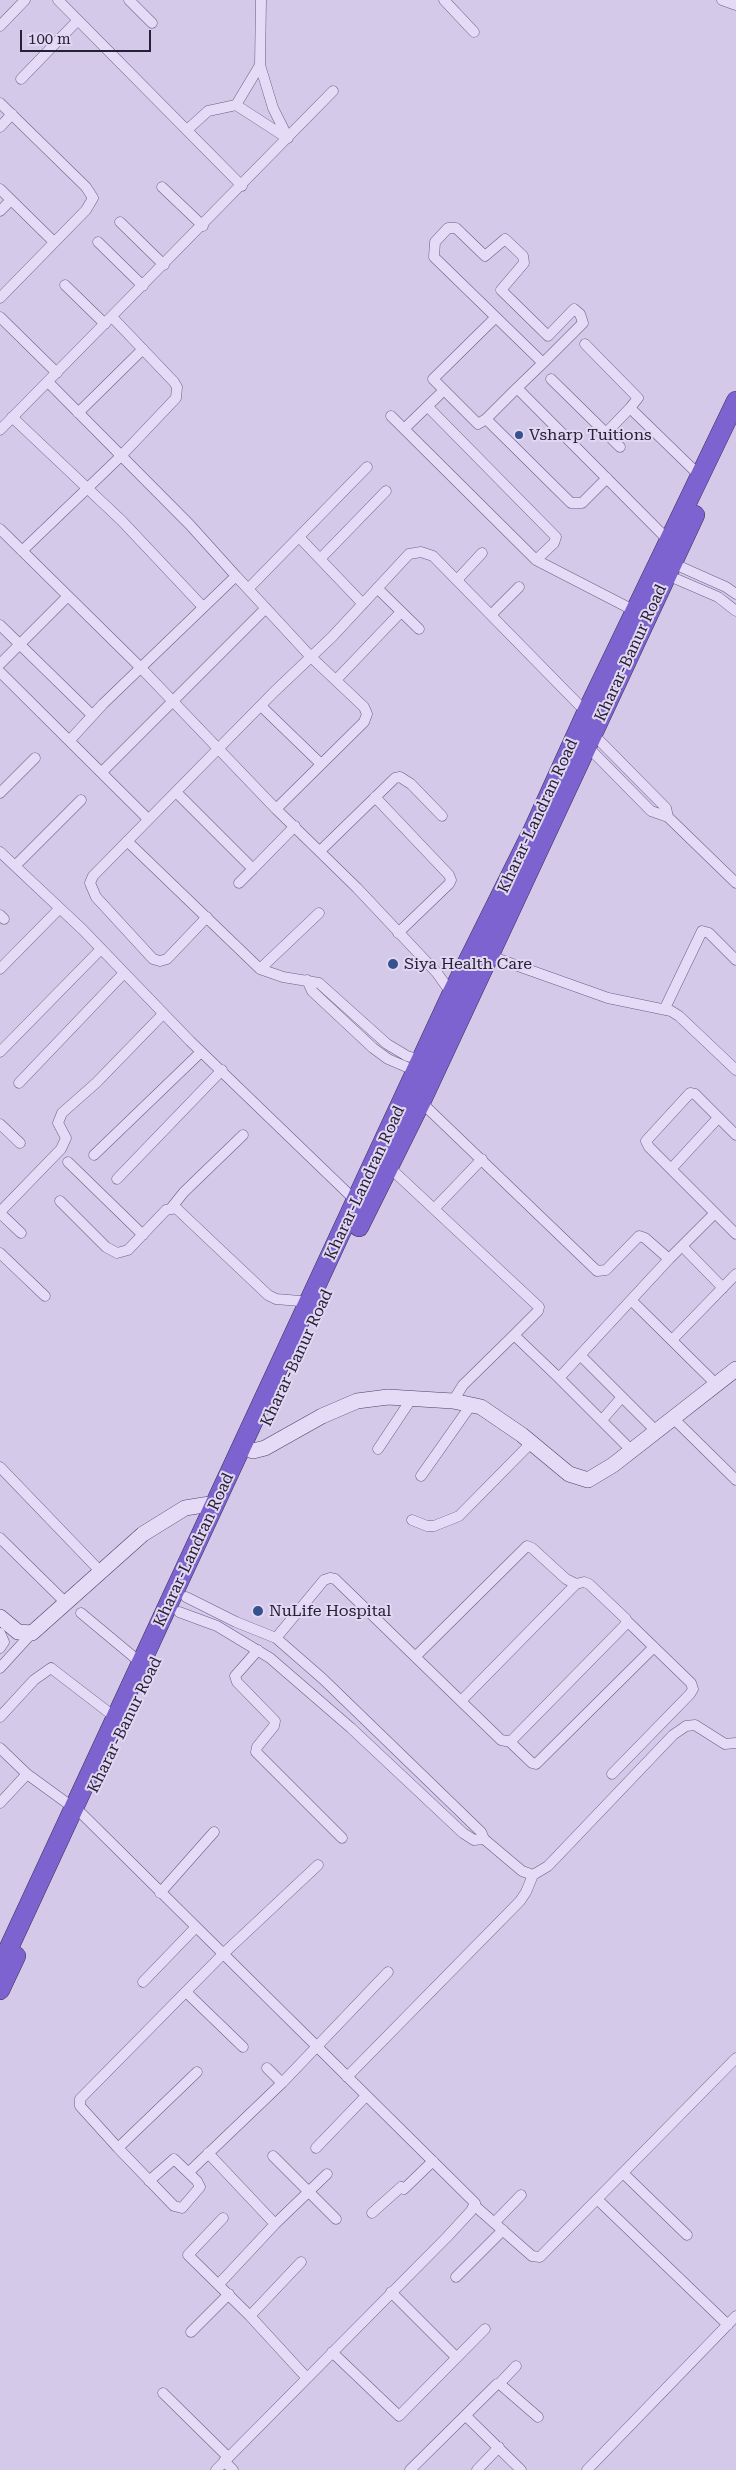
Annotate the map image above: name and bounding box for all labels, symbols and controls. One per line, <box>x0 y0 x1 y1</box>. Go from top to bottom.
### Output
scale bar <box>22 20 154 52</box>
text: 100 m <box>28 30 71 48</box>
place label: Vsharp Tuitions <box>529 425 652 445</box>
marker: Vsharp Tuitions <box>513 429 525 441</box>
street label: Kharar-Banur Road <box>591 581 671 725</box>
street label: Kharar-Landran Road <box>494 736 582 896</box>
place label: Siya Health Care <box>404 954 532 974</box>
marker: Siya Health Care <box>386 957 400 971</box>
street label: Kharar-Landran Road <box>321 1103 409 1263</box>
street label: Kharar-Banur Road <box>257 1286 337 1430</box>
street label: Kharar-Landran Road <box>150 1470 238 1630</box>
place label: NuLife Hospital <box>269 1601 391 1621</box>
marker: NuLife Hospital <box>251 1604 265 1618</box>
street label: Kharar-Banur Road <box>84 1654 166 1796</box>

